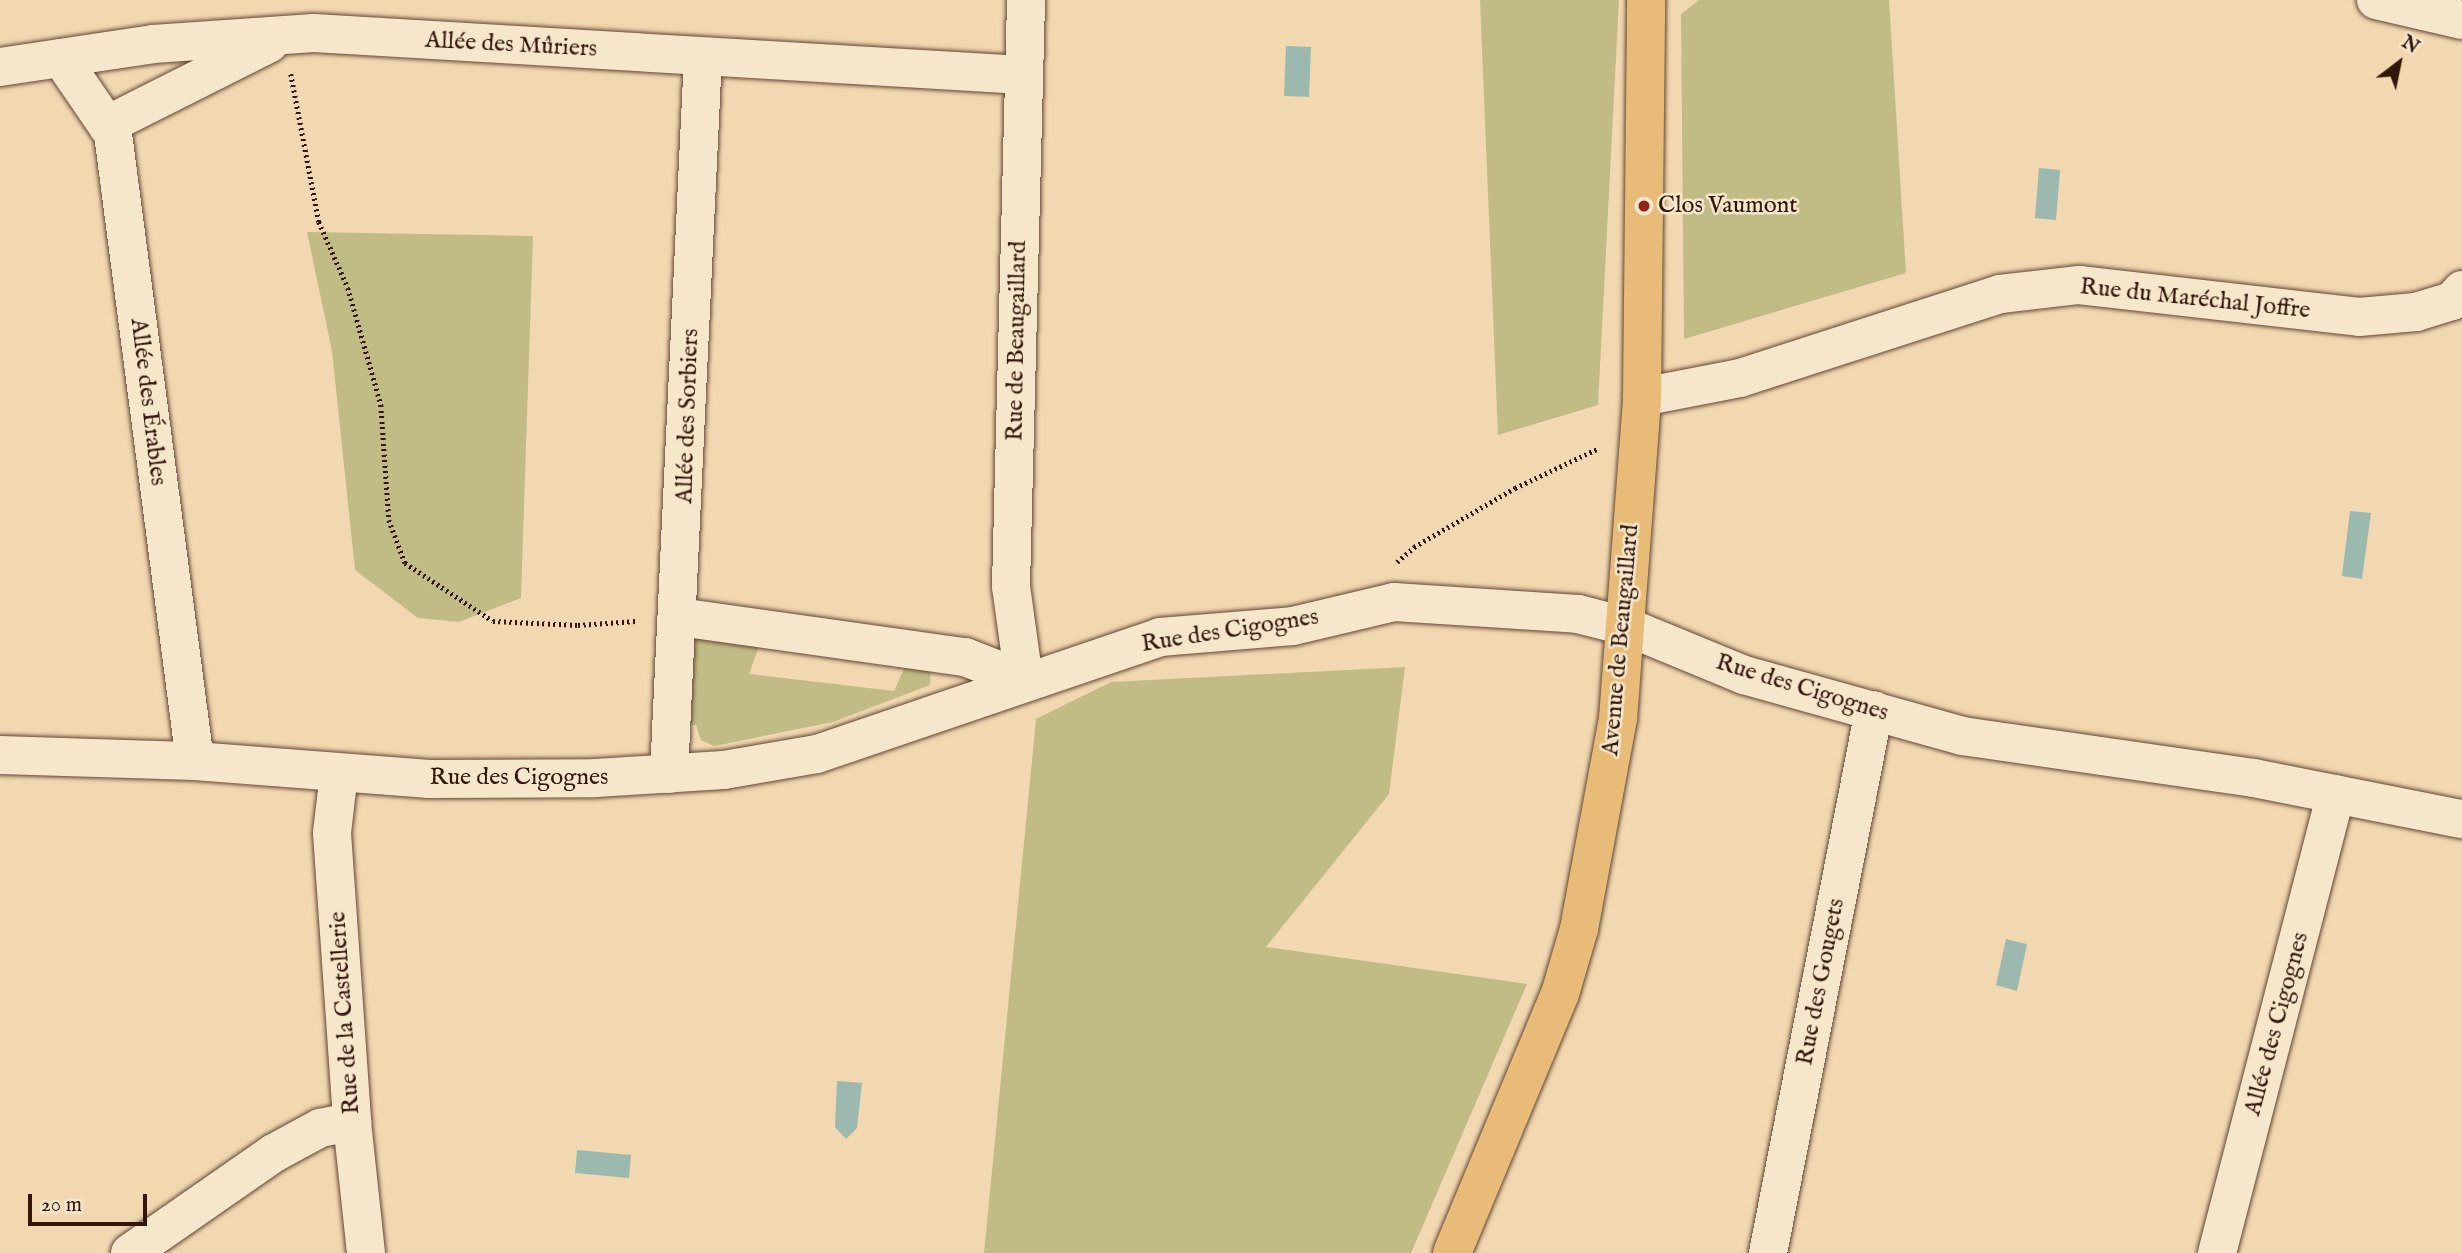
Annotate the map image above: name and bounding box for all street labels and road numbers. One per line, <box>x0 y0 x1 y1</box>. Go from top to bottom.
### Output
street label: Allée des Mûriers <box>424 26 598 64</box>
street label: Rue de Beaugaillard <box>1001 240 1033 442</box>
street label: Rue du Maréchal Joffre <box>2078 273 2312 325</box>
street label: Allée des Érables <box>123 317 173 487</box>
street label: Allée des Sorbiers <box>671 328 705 504</box>
street label: Avenue de Beaugaillard <box>1597 523 1645 757</box>
street label: Rue des Cigognes <box>1139 603 1321 659</box>
street label: Rue des Cigognes <box>1712 648 1892 728</box>
street label: Rue des Cigognes <box>430 764 608 792</box>
street label: Rue des Gougets <box>1791 896 1851 1068</box>
street label: Rue de la Castellerie <box>324 911 366 1115</box>
street label: Allée des Cigognes <box>2239 929 2315 1119</box>

